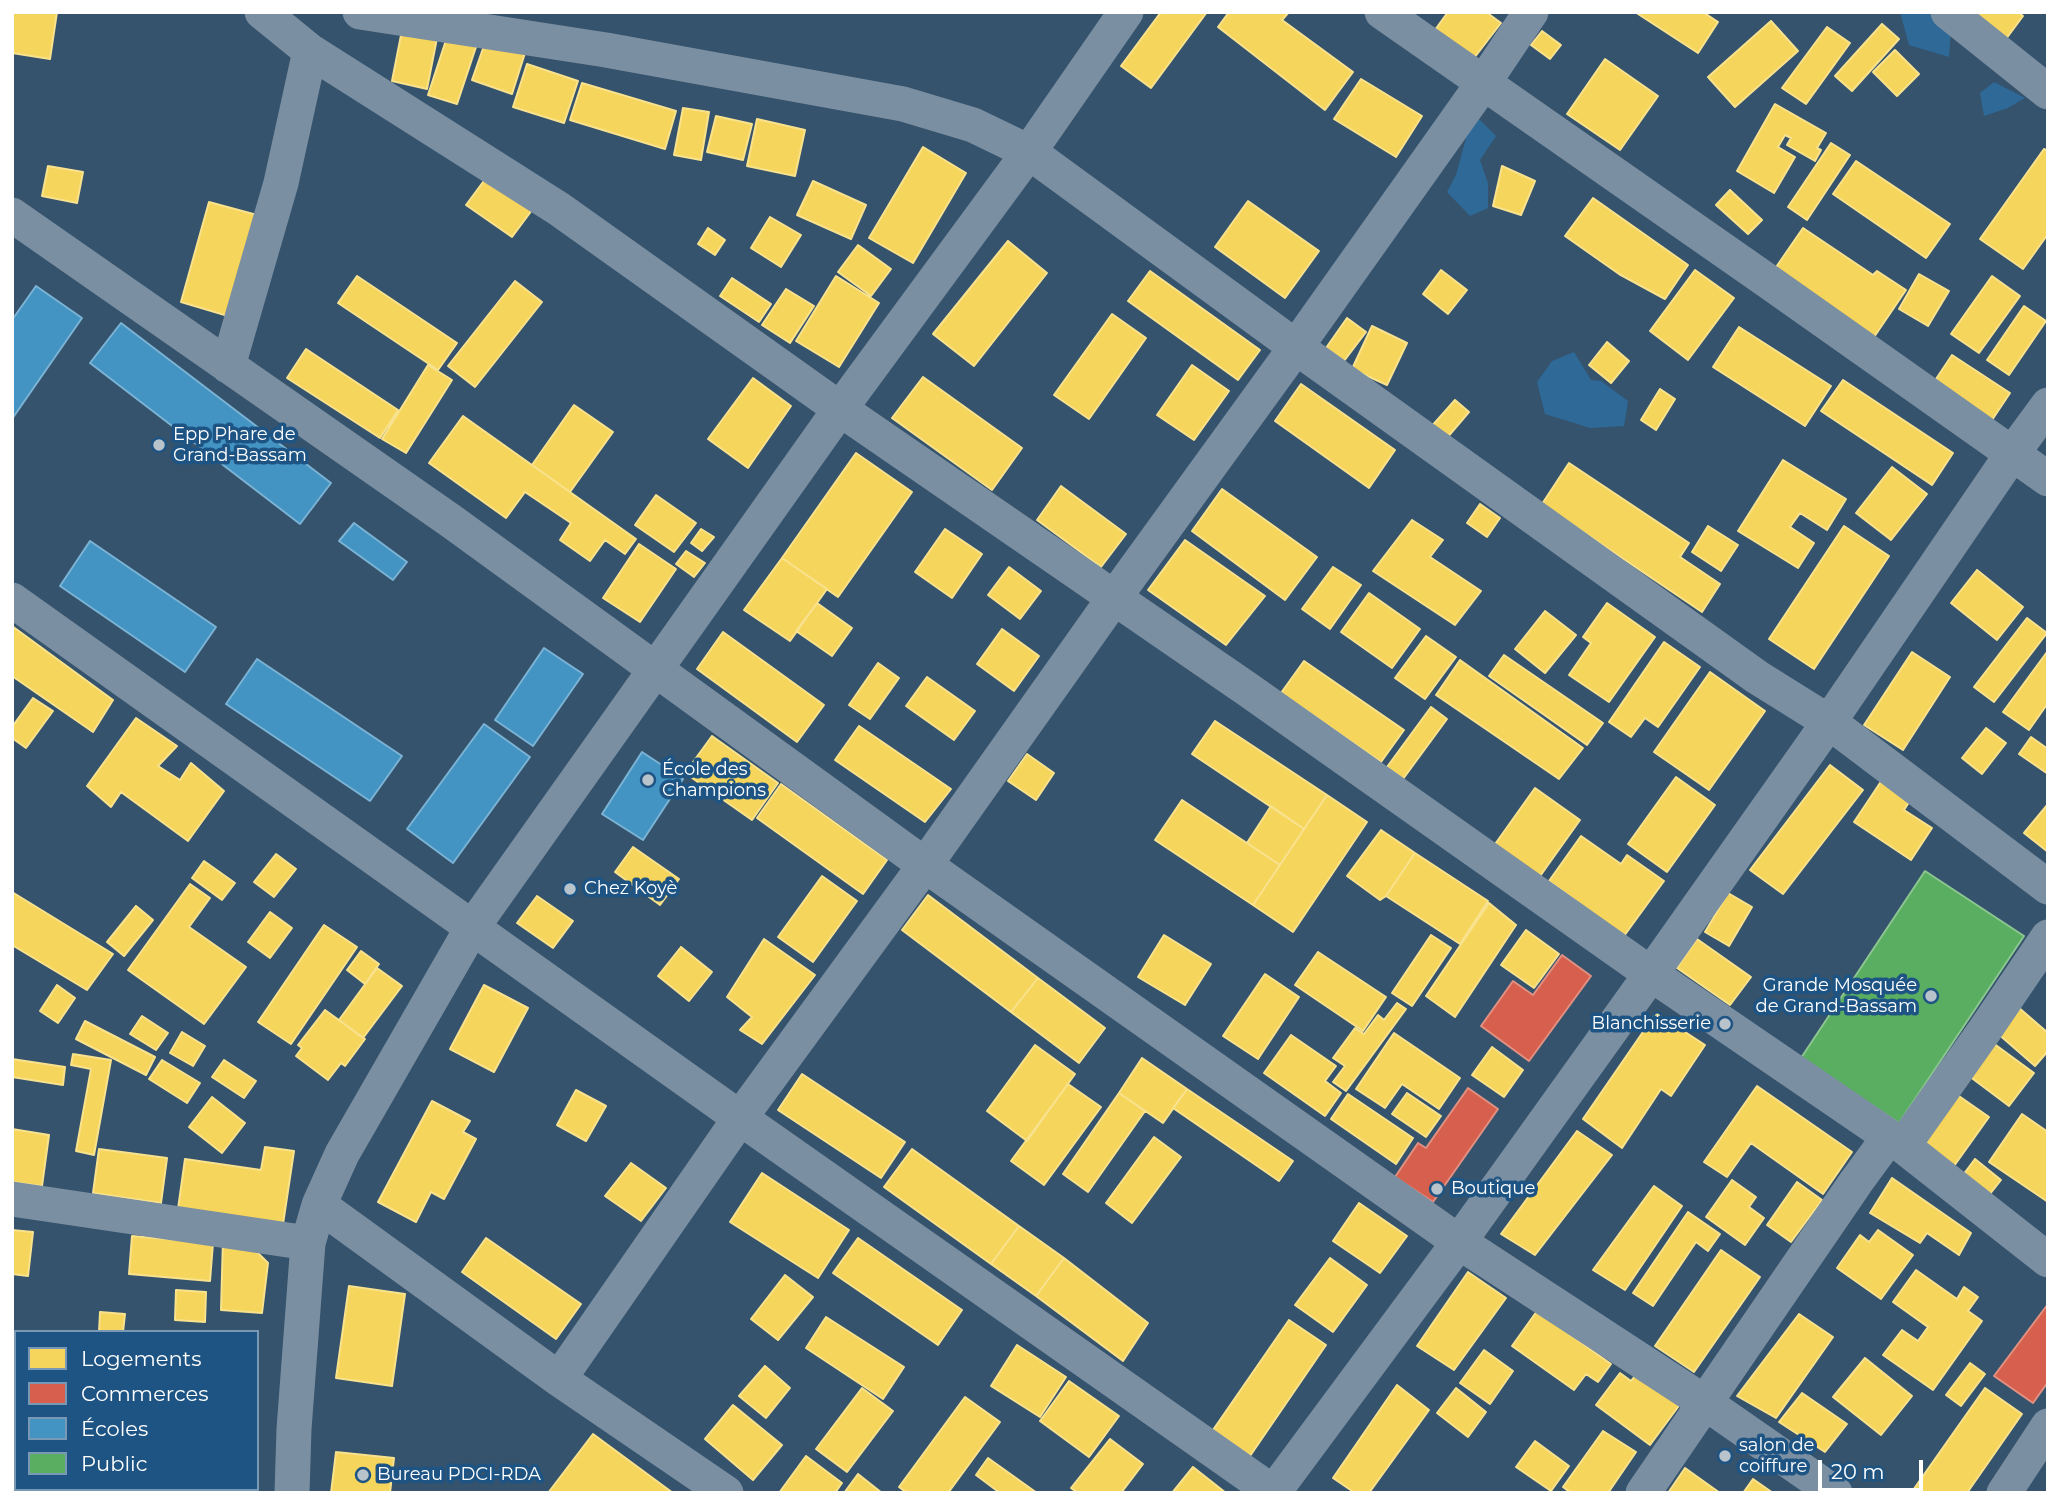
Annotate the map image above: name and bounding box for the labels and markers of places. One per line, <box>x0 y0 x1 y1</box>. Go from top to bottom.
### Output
place label: Epp Phare de Grand-Bassam <box>173 424 307 466</box>
marker: Epp Phare de Grand-Bassam <box>151 437 167 453</box>
place label: École des Champions <box>662 759 766 802</box>
marker: École des Champions <box>640 772 656 788</box>
place label: Chez Koyè <box>584 878 677 900</box>
marker: Chez Koyè <box>562 881 578 897</box>
place label: Grande Mosquée de Grand-Bassam <box>1755 975 1917 1018</box>
marker: Grande Mosquée de Grand-Bassam <box>1923 988 1939 1004</box>
place label: Blanchisserie <box>1592 1013 1711 1035</box>
marker: Blanchisserie <box>1717 1016 1733 1032</box>
place label: Boutique <box>1451 1178 1535 1200</box>
marker: Boutique <box>1429 1181 1445 1197</box>
place label: salon de coiffure <box>1739 1435 1814 1478</box>
marker: salon de coiffure <box>1717 1448 1733 1464</box>
place label: Bureau PDCI-RDA <box>377 1464 541 1486</box>
marker: Bureau PDCI-RDA <box>355 1467 371 1483</box>

